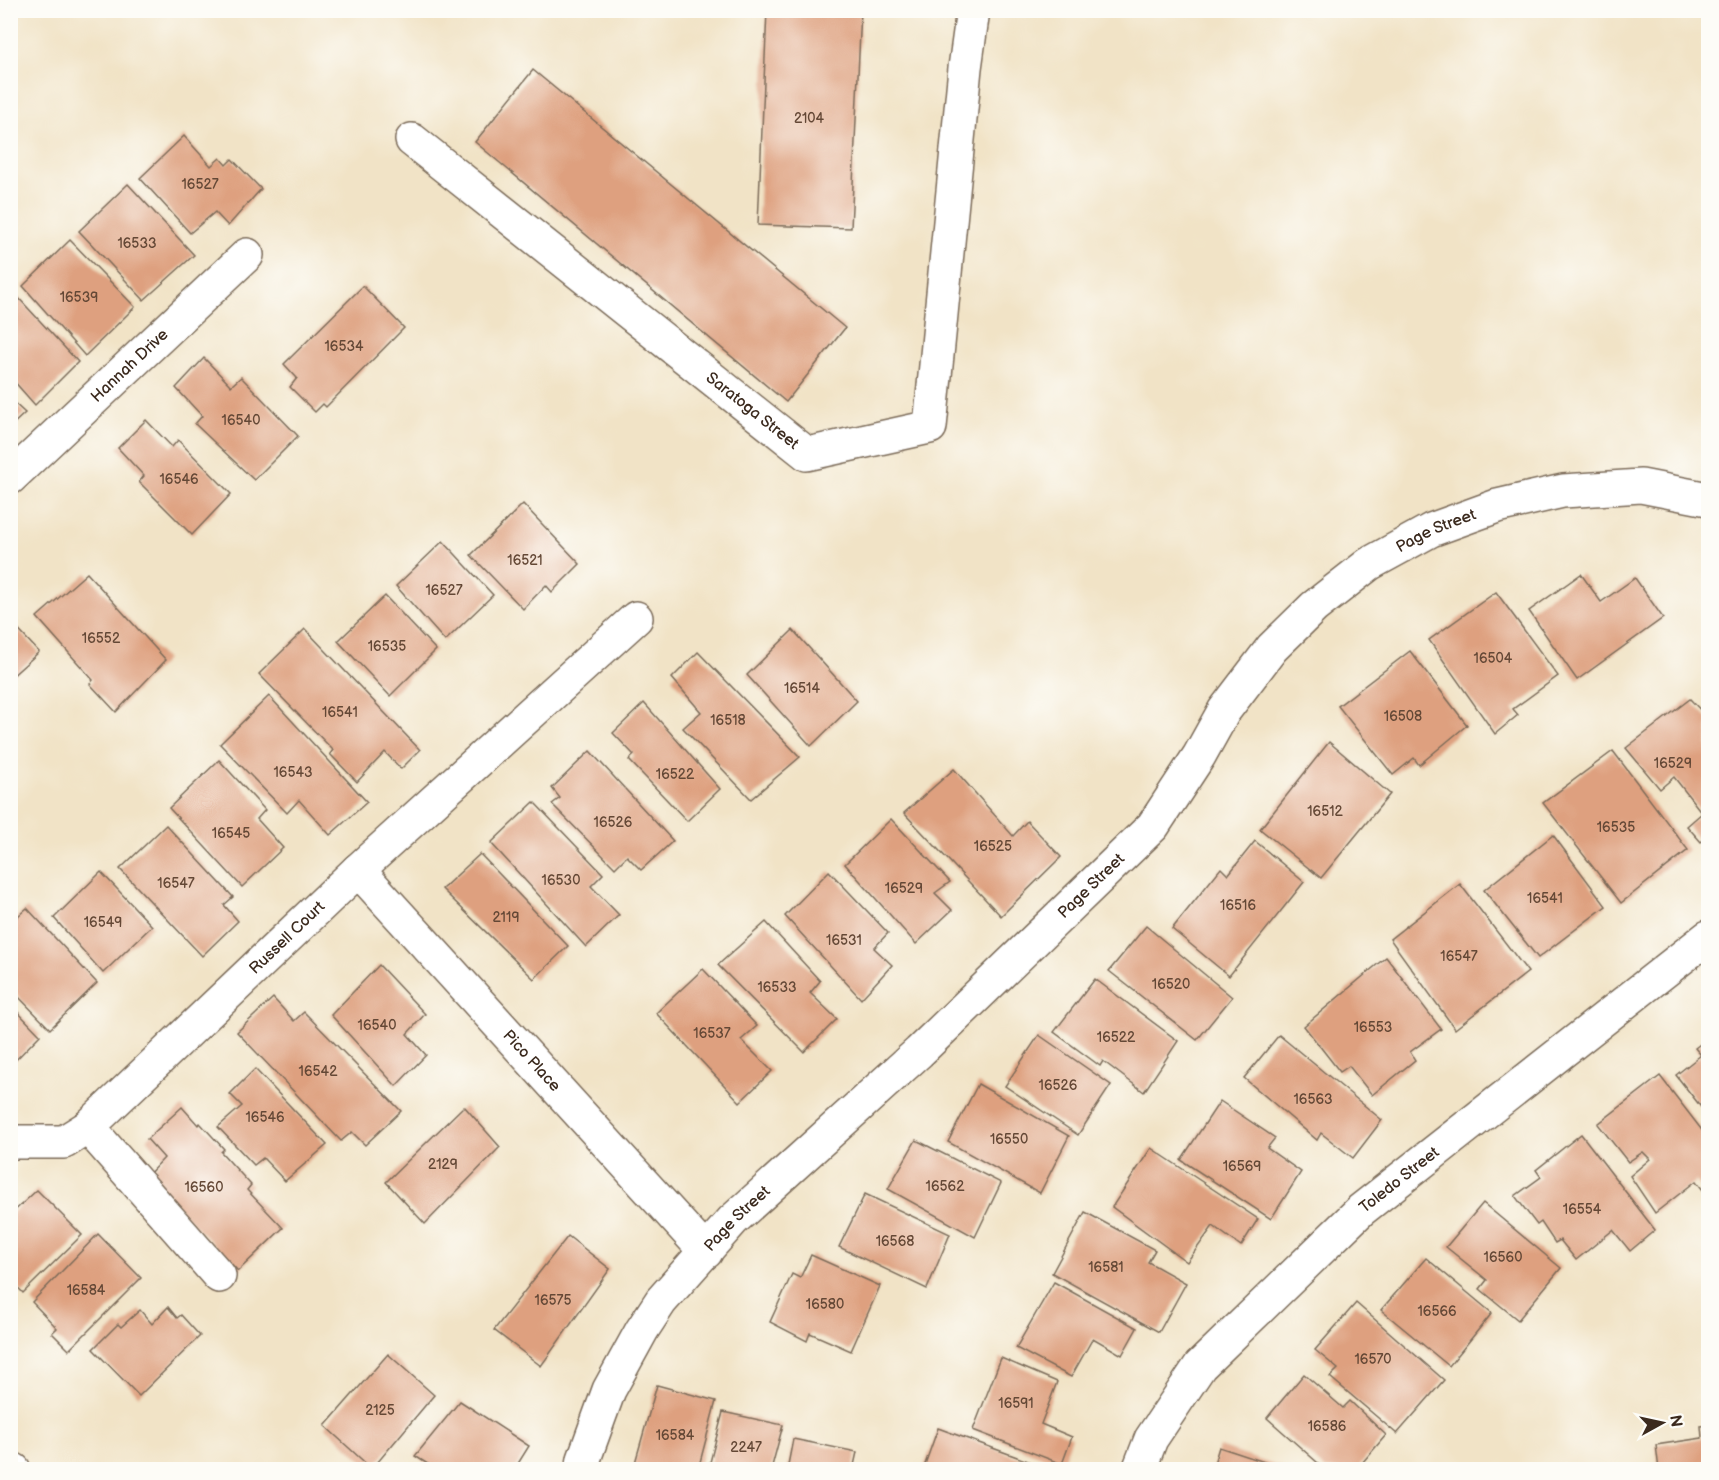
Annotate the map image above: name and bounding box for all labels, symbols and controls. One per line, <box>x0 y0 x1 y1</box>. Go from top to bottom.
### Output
house number: 2104 <box>794 110 825 127</box>
house number: 16527 <box>181 176 219 193</box>
house number: 16533 <box>117 235 157 252</box>
house number: 16539 <box>60 289 98 306</box>
street label: Hannah Drive <box>87 325 172 406</box>
house number: 16534 <box>324 338 364 355</box>
street label: Saratoga Street <box>702 368 803 453</box>
house number: 16540 <box>222 412 260 429</box>
house number: 16546 <box>159 471 199 488</box>
street label: Page Street <box>1393 505 1478 557</box>
house number: 16521 <box>507 552 543 569</box>
house number: 16527 <box>425 582 463 599</box>
house number: 16552 <box>82 630 121 647</box>
house number: 16535 <box>368 638 406 655</box>
house number: 16504 <box>1474 650 1513 667</box>
house number: 16514 <box>784 680 820 697</box>
house number: 16541 <box>322 704 358 721</box>
house number: 16508 <box>1384 708 1422 725</box>
house number: 16518 <box>710 712 746 729</box>
house number: 16529 <box>1654 755 1692 772</box>
house number: 16543 <box>273 764 313 781</box>
house number: 16522 <box>656 766 695 783</box>
house number: 16512 <box>1307 803 1344 820</box>
house number: 16526 <box>594 814 633 831</box>
house number: 16535 <box>1597 819 1635 836</box>
house number: 16545 <box>212 825 250 842</box>
house number: 16525 <box>974 838 1012 855</box>
street label: Page Street <box>1054 849 1128 922</box>
house number: 16530 <box>542 872 580 889</box>
house number: 16547 <box>157 875 195 892</box>
house number: 16529 <box>885 880 923 897</box>
house number: 16541 <box>1527 890 1563 907</box>
street label: Russell Court <box>245 897 329 978</box>
house number: 16516 <box>1220 897 1256 914</box>
house number: 2119 <box>493 909 519 926</box>
house number: 16549 <box>84 914 122 931</box>
house number: 16531 <box>826 932 862 949</box>
house number: 16547 <box>1440 948 1478 965</box>
house number: 16520 <box>1152 976 1190 993</box>
house number: 16533 <box>757 979 797 996</box>
house number: 16540 <box>358 1017 396 1034</box>
house number: 16553 <box>1354 1019 1392 1036</box>
house number: 16537 <box>693 1025 731 1042</box>
street label: Pico Place <box>499 1026 565 1096</box>
house number: 16522 <box>1097 1029 1136 1046</box>
house number: 16542 <box>299 1063 338 1080</box>
house number: 16526 <box>1039 1077 1078 1094</box>
house number: 16563 <box>1293 1091 1333 1108</box>
house number: 16546 <box>245 1109 285 1126</box>
house number: 16550 <box>990 1131 1028 1148</box>
street label: Toledo Street <box>1356 1143 1443 1217</box>
house number: 2129 <box>428 1156 458 1173</box>
house number: 16569 <box>1223 1158 1261 1175</box>
house number: 16562 <box>926 1178 965 1195</box>
house number: 16560 <box>185 1179 223 1196</box>
street label: Page Street <box>700 1182 774 1255</box>
house number: 16554 <box>1563 1201 1602 1218</box>
house number: 16568 <box>876 1233 914 1250</box>
house number: 16560 <box>1484 1249 1522 1266</box>
house number: 16581 <box>1088 1259 1124 1276</box>
house number: 16584 <box>67 1282 106 1299</box>
house number: 16575 <box>535 1292 571 1309</box>
house number: 16580 <box>806 1296 844 1313</box>
house number: 16566 <box>1417 1303 1457 1320</box>
house number: 16570 <box>1354 1351 1392 1368</box>
north arrow <box>1632 1393 1692 1453</box>
house number: 16591 <box>998 1395 1034 1412</box>
house number: 2125 <box>365 1402 395 1419</box>
text: N <box>1665 1414 1686 1428</box>
house number: 16586 <box>1308 1418 1347 1435</box>
house number: 16584 <box>656 1427 695 1444</box>
house number: 2247 <box>730 1439 762 1456</box>

